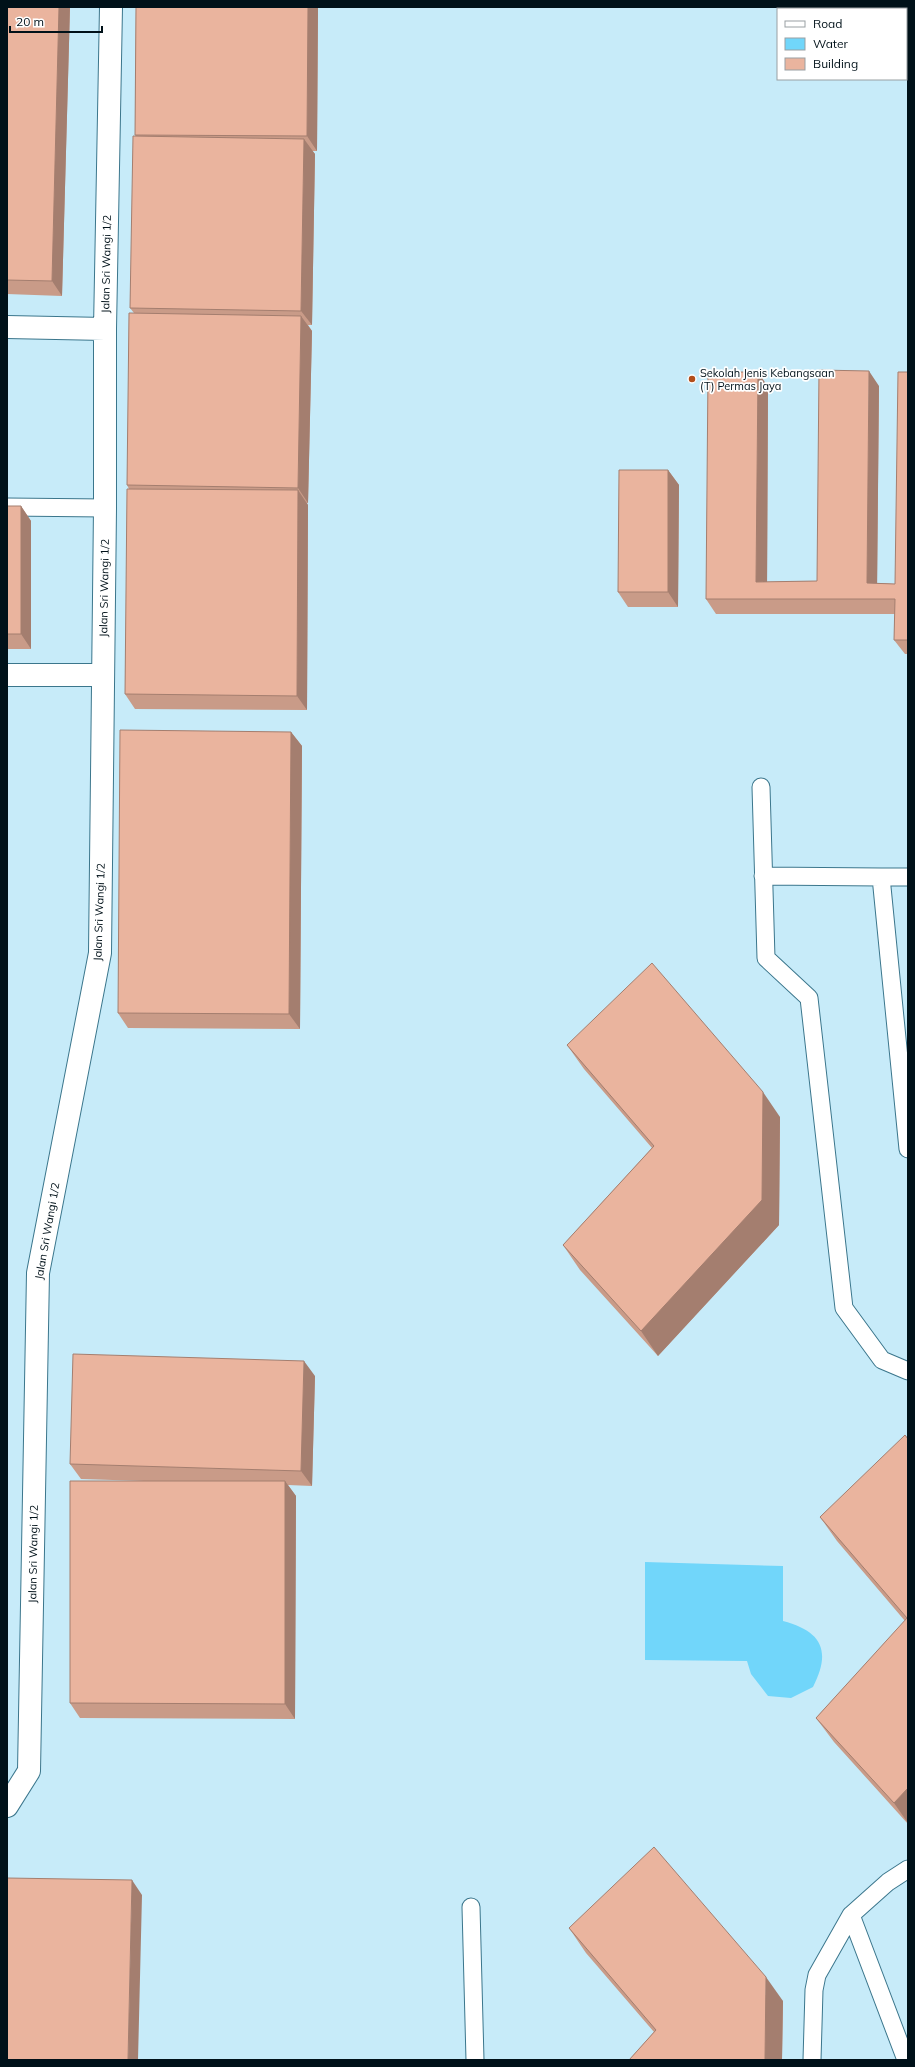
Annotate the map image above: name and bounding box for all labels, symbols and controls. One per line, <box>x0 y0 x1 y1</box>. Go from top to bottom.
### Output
scale bar <box>10 8 102 34</box>
legend <box>777 8 907 80</box>
text: 20 m <box>16 14 44 29</box>
text: Road <box>813 16 842 31</box>
text: Water <box>813 36 849 51</box>
text: Building <box>813 56 858 71</box>
street label: Jalan Sri Wangi 1/2 <box>98 214 114 313</box>
place label: Sekolah Jenis Kebangsaan (T) Permas Jaya <box>700 366 834 393</box>
marker: Sekolah Jenis Kebangsaan (T) Permas Jaya <box>687 374 697 384</box>
street label: Jalan Sri Wangi 1/2 <box>96 538 112 637</box>
street label: Jalan Sri Wangi 1/2 <box>90 862 108 961</box>
street label: Jalan Sri Wangi 1/2 <box>32 1181 62 1281</box>
street label: Jalan Sri Wangi 1/2 <box>25 1504 41 1603</box>

